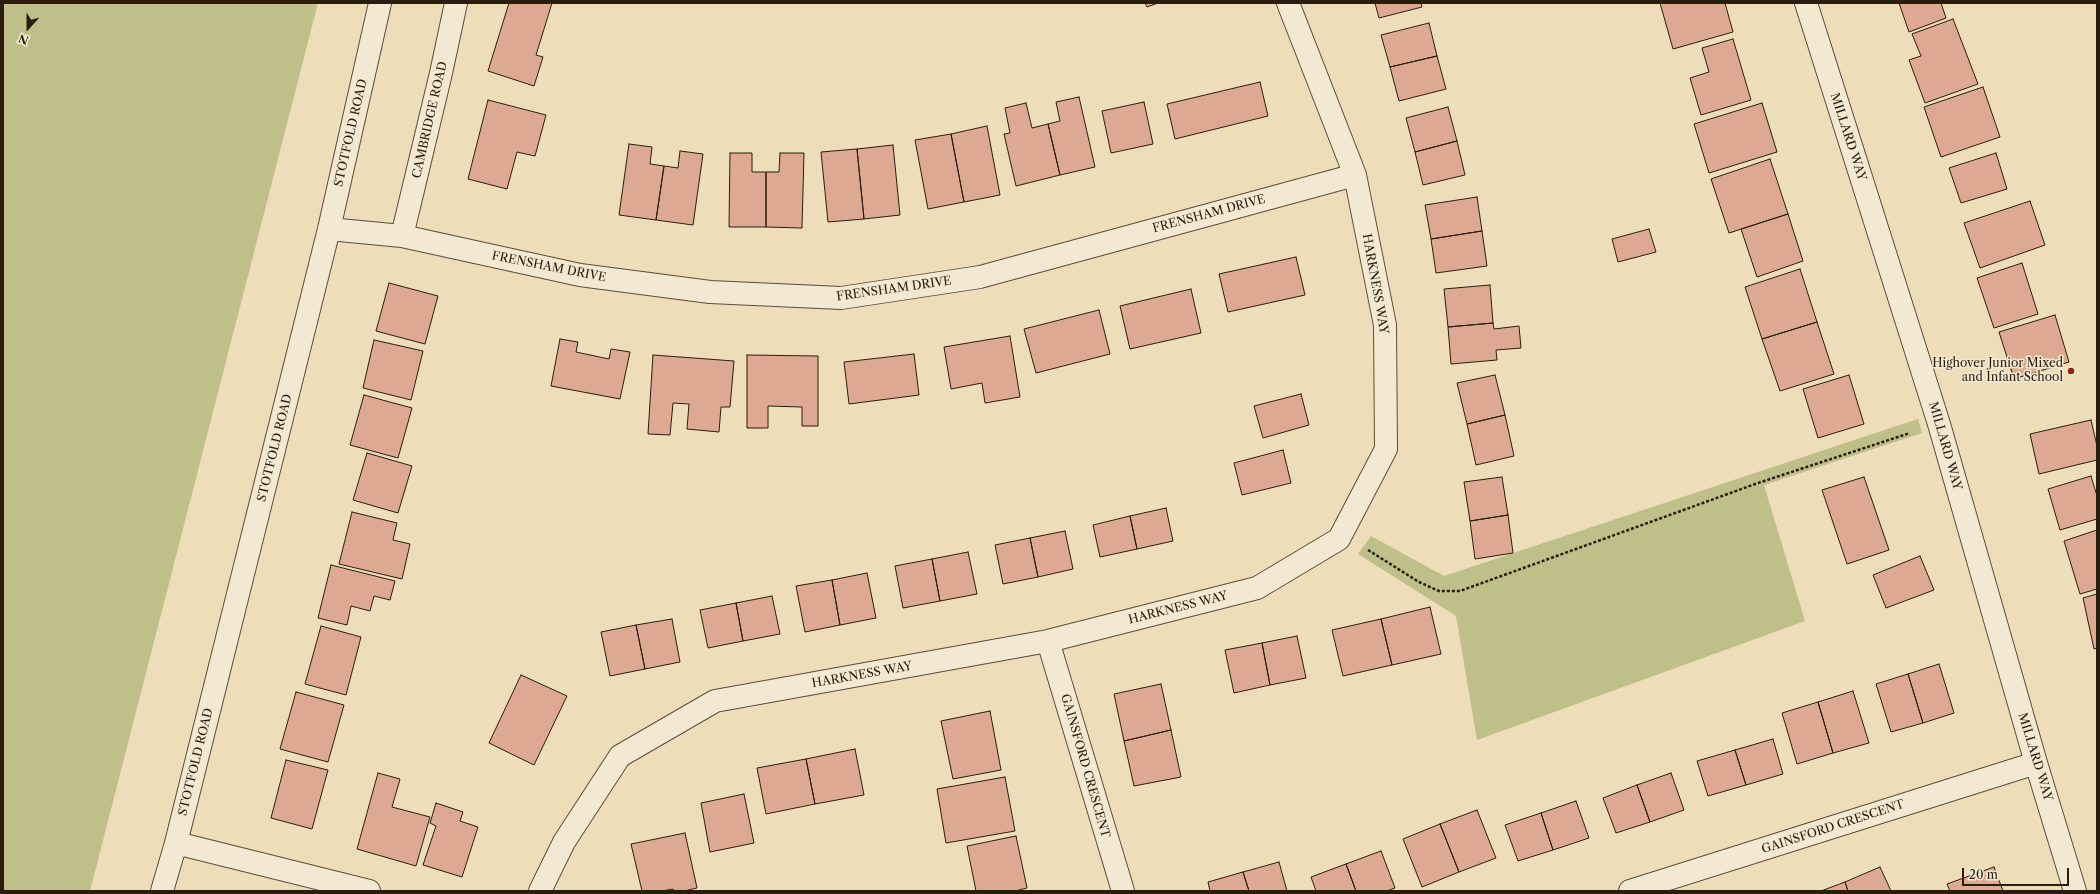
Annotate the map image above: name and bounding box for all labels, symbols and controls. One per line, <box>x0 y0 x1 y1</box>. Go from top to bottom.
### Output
north arrow <box>8 8 48 48</box>
text: N <box>17 31 31 47</box>
street label: CAMBRIDGE ROAD <box>410 60 450 180</box>
street label: STOTFOLD ROAD <box>332 78 370 188</box>
street label: MILLARD WAY <box>1827 91 1869 183</box>
street label: FRENSHAM DRIVE <box>1151 192 1267 236</box>
street label: HARKNESS WAY <box>1359 233 1391 335</box>
street label: FRENSHAM DRIVE <box>491 249 607 285</box>
street label: FRENSHAM DRIVE <box>835 274 953 304</box>
place label: Highover Junior Mixed and Infant School <box>1932 357 2063 385</box>
marker: Highover Junior Mixed and Infant School <box>2066 366 2076 376</box>
street label: STOTFOLD ROAD <box>255 393 295 503</box>
street label: MILLARD WAY <box>1925 400 1965 492</box>
street label: HARKNESS WAY <box>1127 589 1229 627</box>
street label: HARKNESS WAY <box>811 659 913 691</box>
street label: GAINSFORD CRESCENT <box>1058 692 1112 840</box>
street label: STOTFOLD ROAD <box>176 707 216 817</box>
street label: MILLARD WAY <box>2015 711 2055 803</box>
street label: GAINSFORD CRESCENT <box>1760 797 1906 857</box>
scale bar <box>1964 860 2071 886</box>
text: 20 m <box>1969 867 1998 882</box>

